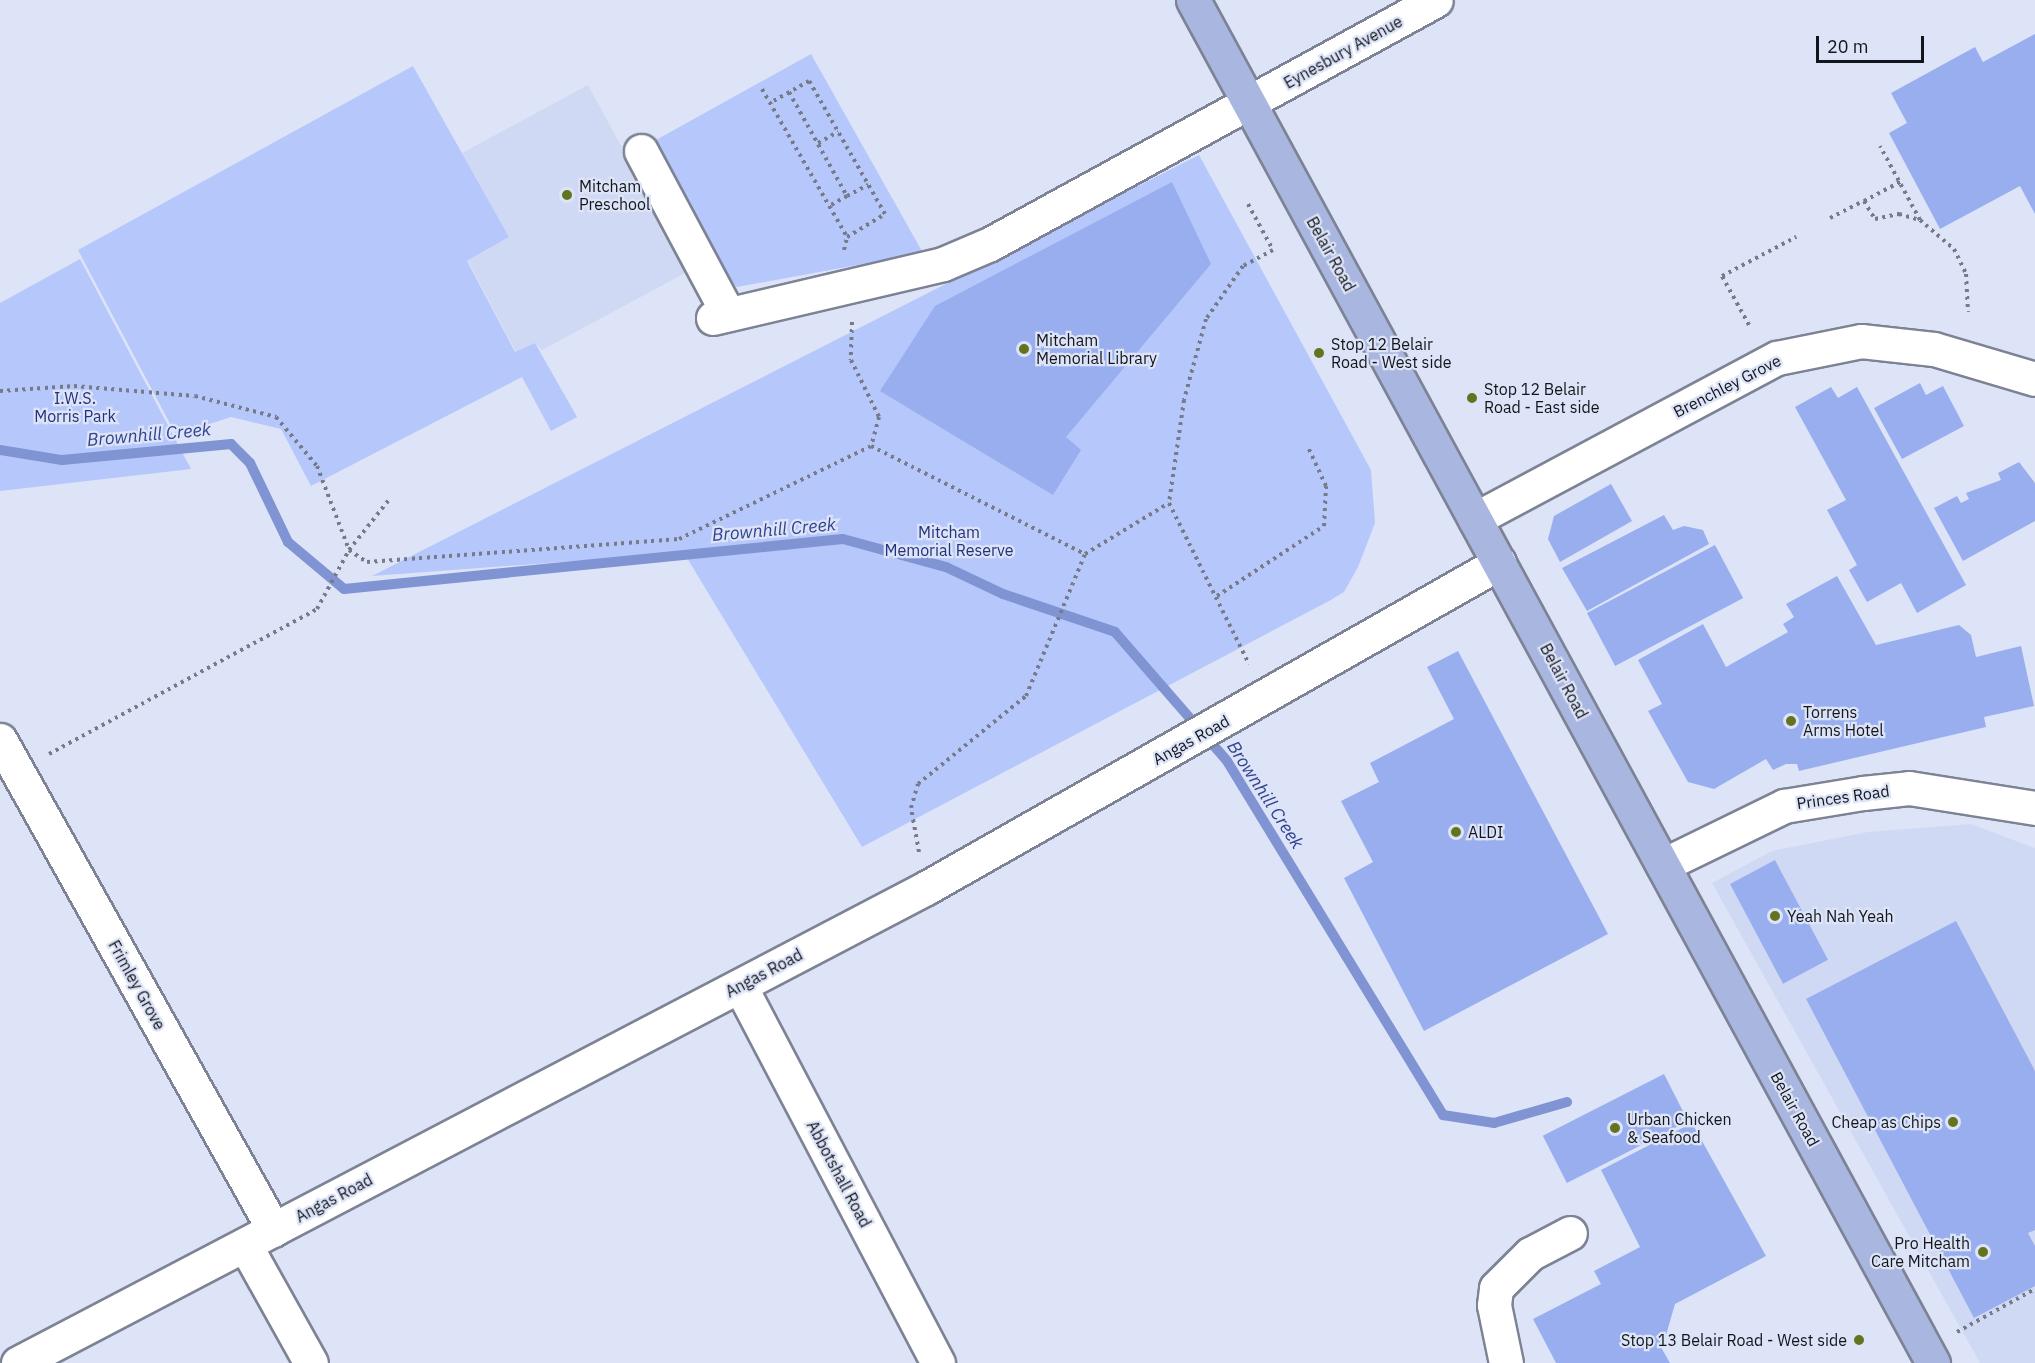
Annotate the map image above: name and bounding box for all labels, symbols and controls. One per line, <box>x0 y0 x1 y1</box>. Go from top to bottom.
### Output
street label: Eynesbury Avenue <box>1280 11 1406 93</box>
scale bar <box>1819 24 1927 62</box>
text: 20 m <box>1827 35 1869 58</box>
place label: Mitcham Preschool <box>579 176 650 214</box>
marker: Mitcham Preschool <box>560 188 574 202</box>
street label: Belair Road <box>1303 213 1359 295</box>
place label: Mitcham Memorial Library <box>1036 330 1157 368</box>
place label: Stop 12 Belair Road - West side <box>1331 334 1451 372</box>
marker: Mitcham Memorial Library <box>1017 342 1031 356</box>
marker: Stop 12 Belair Road - West side <box>1312 346 1326 360</box>
street label: Brenchley Grove <box>1670 351 1784 421</box>
place label: Stop 12 Belair Road - East side <box>1484 379 1600 417</box>
park label: I.W.S. Morris Park <box>34 388 116 426</box>
marker: Stop 12 Belair Road - East side <box>1465 391 1479 405</box>
water label: Brownhill Creek <box>86 419 212 451</box>
water label: Brownhill Creek <box>711 514 837 546</box>
park label: Mitcham Memorial Reserve <box>884 522 1014 560</box>
street label: Belair Road <box>1536 640 1592 722</box>
place label: Torrens Arms Hotel <box>1803 702 1884 740</box>
street label: Angas Road <box>1149 711 1233 769</box>
marker: Torrens Arms Hotel <box>1784 714 1798 728</box>
water label: Brownhill Creek <box>1222 737 1308 853</box>
street label: Princes Road <box>1795 781 1891 813</box>
place label: ALDI <box>1468 822 1503 842</box>
marker: ALDI <box>1449 825 1463 839</box>
place label: Yeah Nah Yeah <box>1787 906 1894 926</box>
marker: Yeah Nah Yeah <box>1768 909 1782 923</box>
street label: Frimley Grove <box>104 937 170 1033</box>
street label: Angas Road <box>722 945 806 1001</box>
street label: Belair Road <box>1767 1068 1823 1150</box>
place label: Urban Chicken & Seafood <box>1627 1109 1732 1147</box>
place label: Cheap as Chips <box>1831 1112 1941 1132</box>
marker: Cheap as Chips <box>1946 1115 1960 1129</box>
street label: Abbotshall Road <box>803 1117 875 1231</box>
marker: Urban Chicken & Seafood <box>1608 1121 1622 1135</box>
street label: Angas Road <box>292 1170 376 1226</box>
place label: Pro Health Care Mitcham <box>1871 1233 1970 1271</box>
marker: Pro Health Care Mitcham <box>1974 1243 1992 1261</box>
place label: Stop 13 Belair Road - West side <box>1621 1330 1847 1350</box>
marker: Stop 13 Belair Road - West side <box>1852 1333 1866 1347</box>

